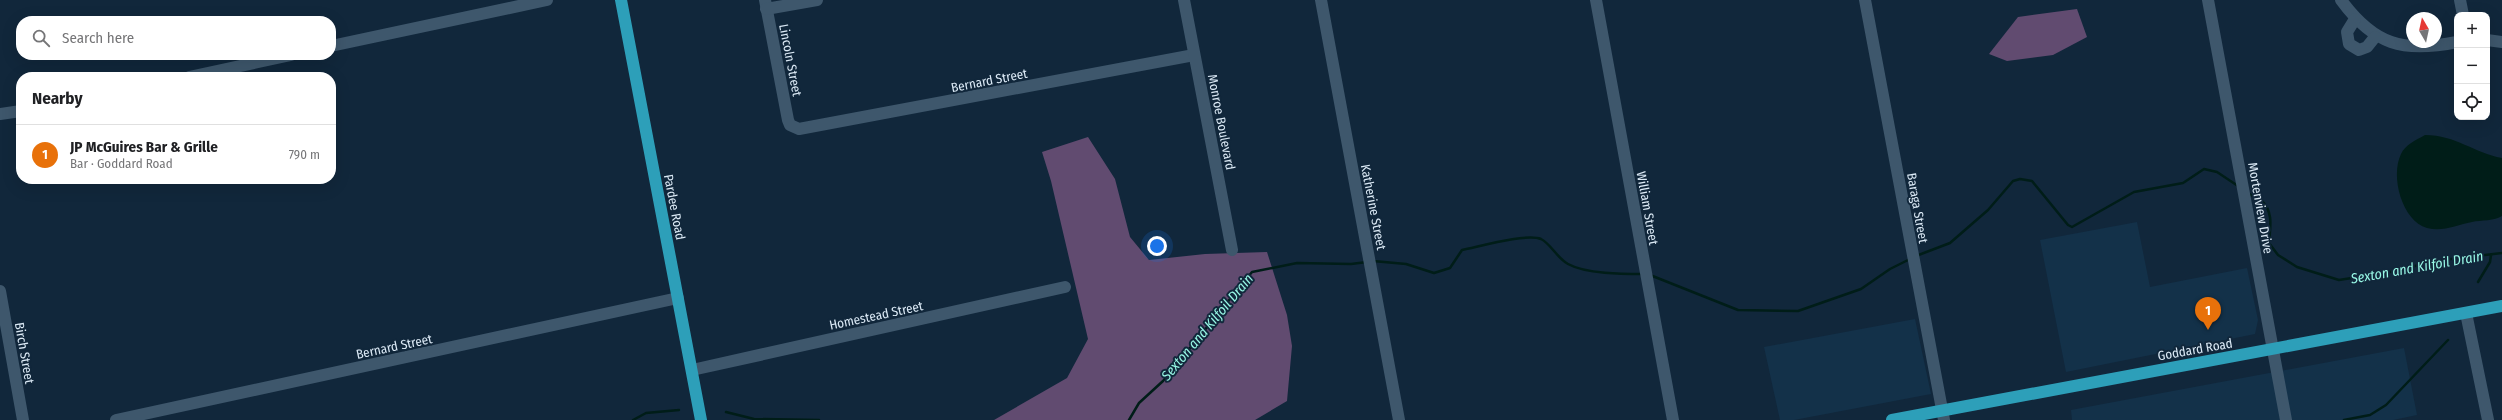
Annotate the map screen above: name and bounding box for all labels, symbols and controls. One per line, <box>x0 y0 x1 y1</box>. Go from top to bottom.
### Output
north arrow <box>2406 12 2442 48</box>
map controls <box>2454 12 2490 120</box>
button: + <box>2454 12 2490 48</box>
search box <box>16 16 336 60</box>
street label: Lincoln Street <box>776 23 805 98</box>
icon: search <box>30 27 52 49</box>
text: Search here <box>62 29 134 47</box>
button: − <box>2454 48 2490 84</box>
street label: Bernard Street <box>950 66 1029 95</box>
street label: Monroe Boulevard <box>1205 73 1238 171</box>
button: locate <box>2454 84 2490 120</box>
text: Nearby <box>32 88 83 109</box>
text: JP McGuires Bar & Grille <box>70 138 218 156</box>
text: 1 <box>42 147 48 162</box>
text: 790 m <box>289 147 320 162</box>
text: Bar · Goddard Road <box>70 156 173 171</box>
street label: Mortenview Drive <box>2245 161 2276 255</box>
street label: Katherine Street <box>1358 163 1389 252</box>
street label: William Street <box>1634 170 1661 247</box>
street label: Baraga Street <box>1904 172 1931 245</box>
street label: Pardee Road <box>661 173 688 241</box>
your location <box>1147 236 1167 256</box>
water label: Sexton and Kilfoil Drain <box>2349 247 2485 288</box>
water label: Sexton and Kilfoil Drain <box>1157 271 1257 385</box>
pin: 1 <box>2195 297 2221 330</box>
street label: Homestead Street <box>828 298 925 333</box>
street label: Birch Street <box>12 321 37 386</box>
street label: Bernard Street <box>355 331 434 362</box>
street label: Goddard Road <box>2156 336 2234 363</box>

